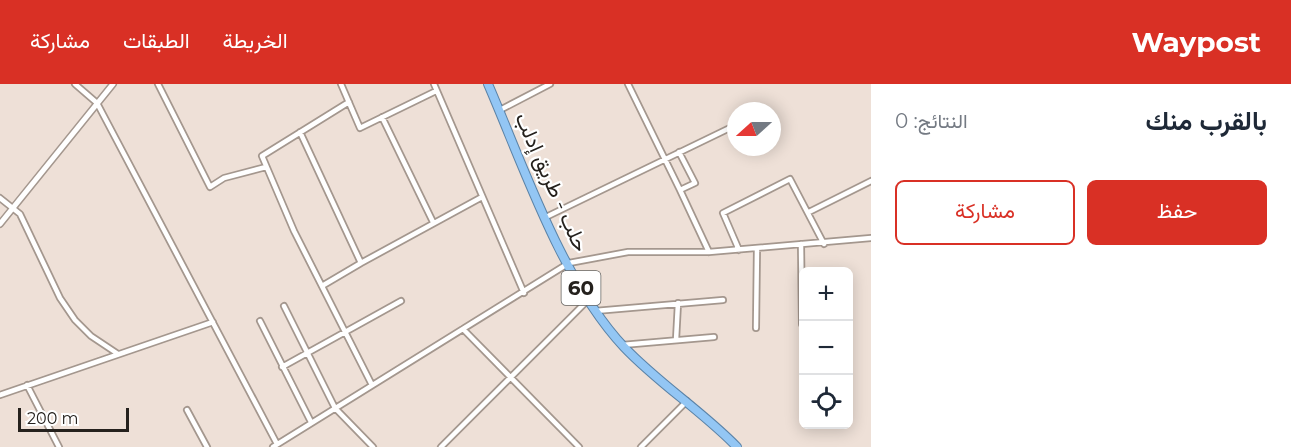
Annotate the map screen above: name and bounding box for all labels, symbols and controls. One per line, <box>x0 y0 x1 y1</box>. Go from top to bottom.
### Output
text: Waypost <box>1132 25 1261 59</box>
text: مشاركة <box>30 28 90 53</box>
text: الطبقات <box>123 28 190 53</box>
text: الخريطة <box>223 28 288 53</box>
north arrow <box>727 102 781 156</box>
text: بالقرب منك <box>1145 105 1267 137</box>
street label: حلب - طريق إدلب <box>508 108 594 256</box>
text: النتائج: 0 <box>895 109 968 133</box>
button: مشاركة <box>895 180 1075 245</box>
button: حفظ <box>1087 180 1267 245</box>
map controls <box>799 267 853 429</box>
button: + <box>799 267 853 321</box>
road number: 60 <box>562 271 600 305</box>
button: − <box>799 321 853 375</box>
button: locate <box>799 375 853 429</box>
scale bar <box>18 405 129 432</box>
text: 200 m <box>27 409 78 428</box>

